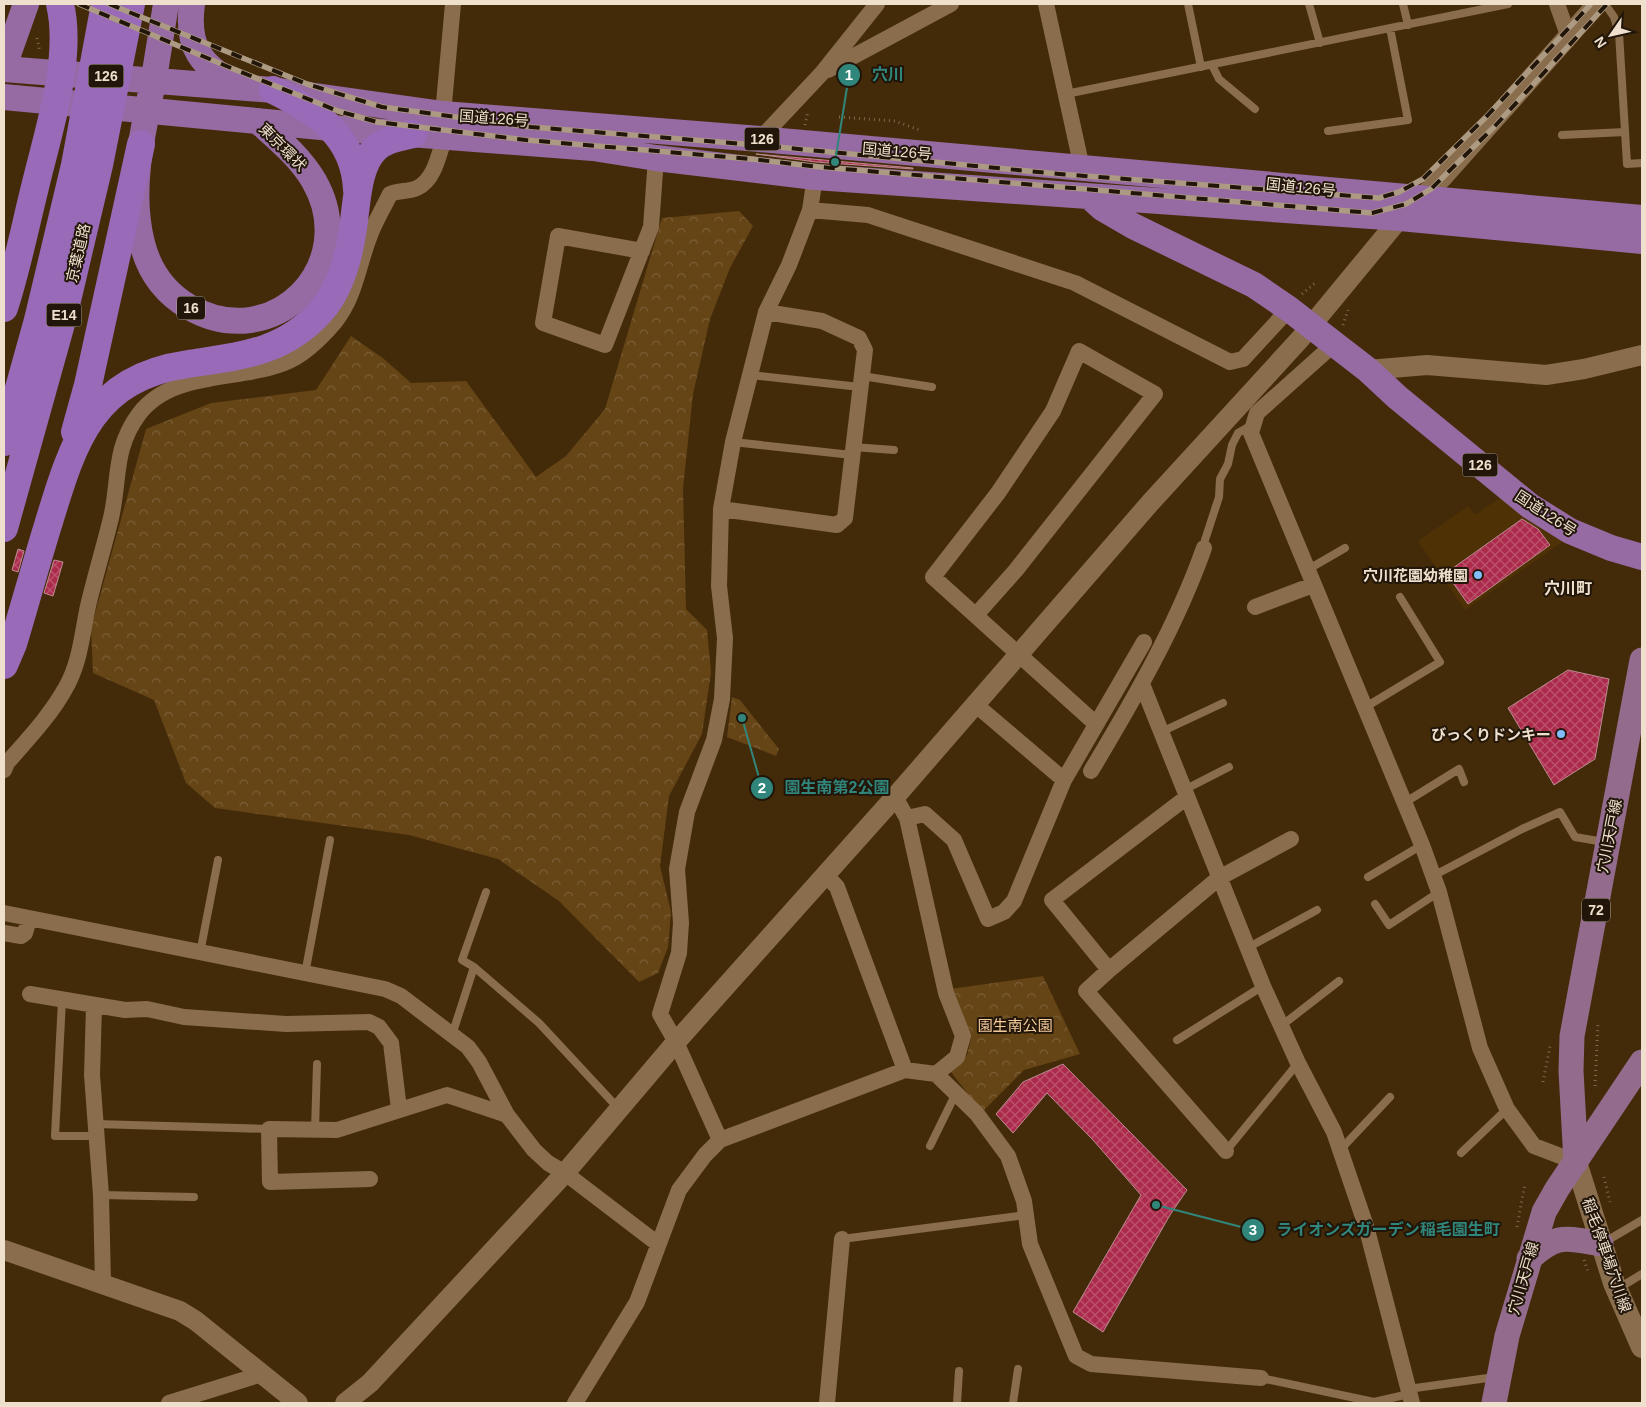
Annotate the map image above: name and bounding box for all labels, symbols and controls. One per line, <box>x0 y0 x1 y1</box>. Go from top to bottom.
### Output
north arrow <box>1586 10 1636 60</box>
text: N <box>1591 34 1610 51</box>
callout: 穴川 <box>837 59 914 90</box>
road number: 126 <box>88 64 124 88</box>
text: 1 <box>845 66 853 83</box>
text: 穴川 <box>872 66 904 83</box>
street label: 国道126号 <box>458 107 530 129</box>
street label: 東京環状 <box>256 120 310 174</box>
road number: 126 <box>744 128 780 150</box>
street label: 国道126号 <box>861 139 933 163</box>
street label: 国道126号 <box>1265 175 1337 199</box>
street label: 京葉道路 <box>63 222 93 284</box>
road number: 16 <box>177 296 205 320</box>
road number: E14 <box>46 304 82 326</box>
road number: 126 <box>1462 454 1498 476</box>
street label: 国道126号 <box>1512 487 1580 539</box>
place label: 穴川花園幼稚園 <box>1363 567 1468 584</box>
marker: 穴川花園幼稚園 <box>1472 569 1484 581</box>
district label: 穴川町 <box>1544 580 1592 597</box>
place label: びっくりドンキー <box>1431 726 1551 743</box>
marker: びっくりドンキー <box>1555 728 1567 740</box>
callout: 園生南第2公園 <box>749 772 899 803</box>
text: 2 <box>758 779 766 796</box>
text: 園生南第2公園 <box>785 779 889 796</box>
street label: 穴川天戸線 <box>1593 798 1625 874</box>
road number: 72 <box>1582 898 1610 922</box>
park label: 園生南公園 <box>977 1017 1053 1034</box>
street label: 稲毛停車場穴川線 <box>1579 1195 1635 1315</box>
callout: ライオンズガーデン稲毛園生町 <box>1241 1214 1510 1245</box>
text: 3 <box>1249 1221 1257 1238</box>
text: ライオンズガーデン稲毛園生町 <box>1276 1221 1500 1238</box>
street label: 穴川天戸線 <box>1504 1240 1542 1316</box>

